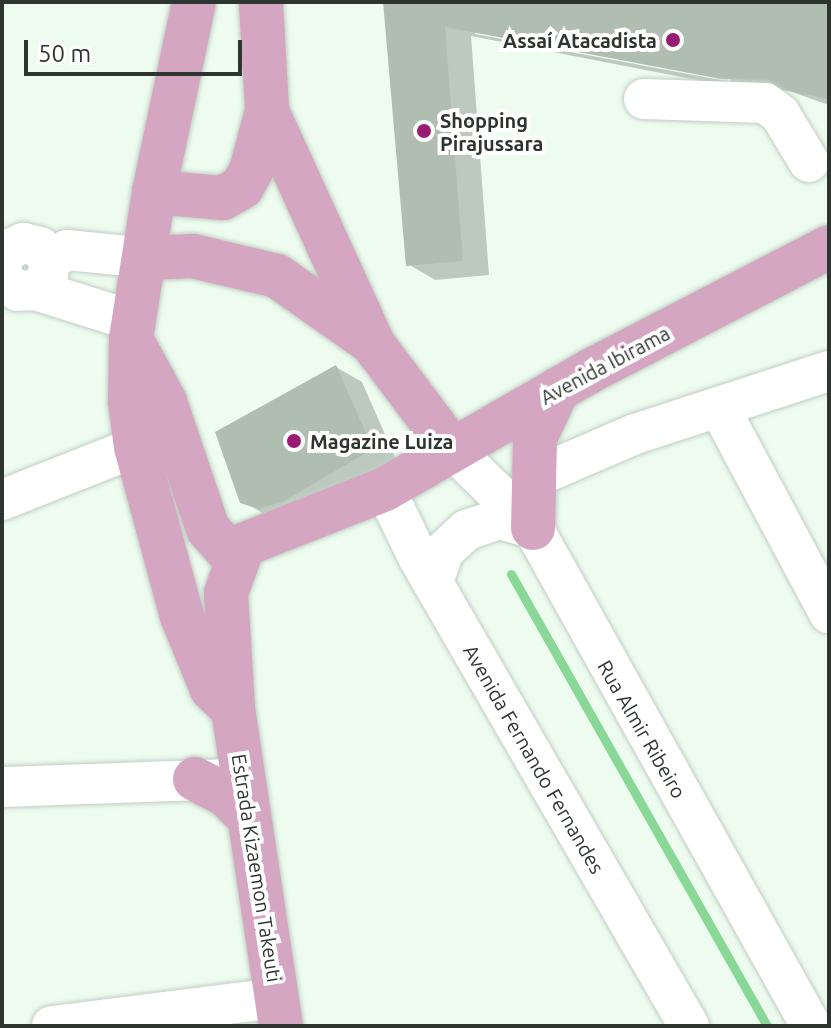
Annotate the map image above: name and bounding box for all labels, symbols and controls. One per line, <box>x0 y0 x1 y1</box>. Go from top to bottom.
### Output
scale bar <box>28 24 246 74</box>
place label: Assaí Atacadista <box>503 28 657 52</box>
marker: Assaí Atacadista <box>664 31 682 49</box>
text: 50 m <box>38 40 91 67</box>
place label: Shopping Pirajussara <box>440 108 543 155</box>
marker: Shopping Pirajussara <box>415 122 433 140</box>
street label: Avenida Ibirama <box>536 321 674 409</box>
place label: Magazine Luiza <box>310 429 453 453</box>
marker: Magazine Luiza <box>285 432 303 450</box>
street label: Avenida Fernando Fernandes <box>459 640 609 878</box>
street label: Rua Almir Ribeiro <box>593 656 691 802</box>
street label: Estrada Kizaemon Takeuti <box>227 752 287 984</box>

